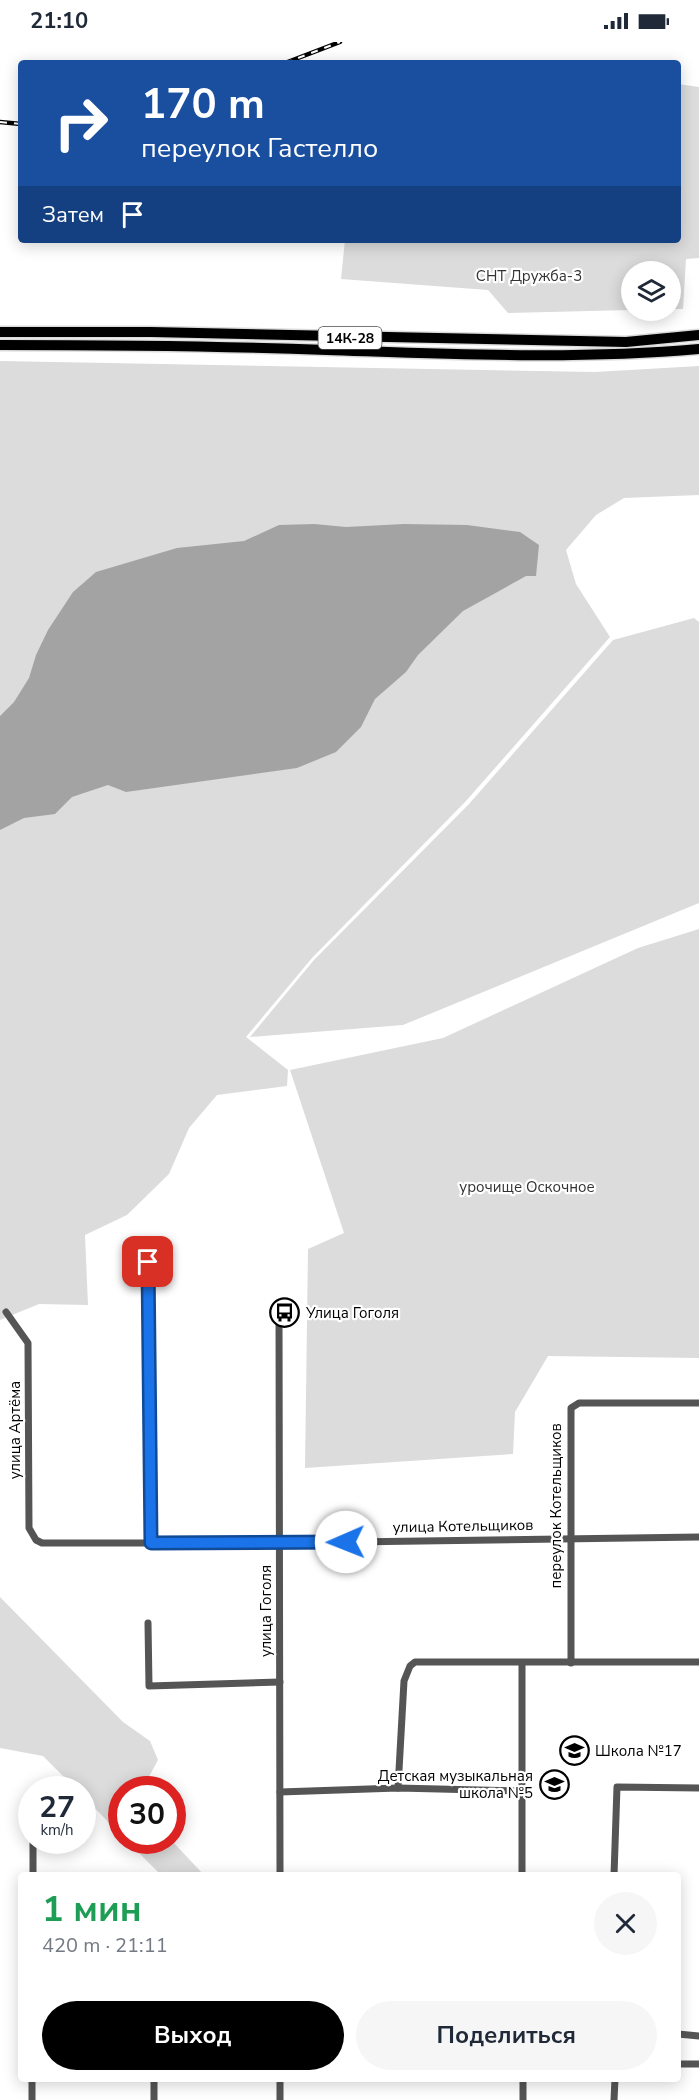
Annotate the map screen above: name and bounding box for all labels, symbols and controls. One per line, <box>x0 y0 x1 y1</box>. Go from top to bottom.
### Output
text: 21:10 <box>30 6 88 36</box>
text: 170 m <box>141 76 265 133</box>
icon: right <box>42 84 120 162</box>
text: переулок Гастелло <box>141 130 378 167</box>
icon: arrive <box>116 198 149 231</box>
text: Затем <box>42 200 104 230</box>
map controls <box>621 261 681 321</box>
button: layers <box>621 261 681 321</box>
park label: СНТ Дружба-3 <box>476 266 582 286</box>
road number: 14К-28 <box>318 327 382 349</box>
park label: урочище Оскочное <box>459 1177 595 1197</box>
pin <box>122 1236 173 1287</box>
icon: arrive <box>131 1245 164 1278</box>
bus stop icon: Улица Гоголя <box>269 1297 301 1329</box>
place label: Улица Гоголя <box>305 1303 399 1323</box>
street label: улица Артёма <box>5 1381 25 1479</box>
street label: переулок Котельщиков <box>546 1423 566 1589</box>
position arrow <box>314 1510 378 1574</box>
street label: улица Котельщиков <box>392 1515 534 1537</box>
street label: улица Гоголя <box>256 1565 276 1657</box>
school or university icon: Школа №17 <box>558 1735 590 1767</box>
place label: Школа №17 <box>595 1741 682 1761</box>
place label: Детская музыкальная школа №5 <box>378 1766 533 1803</box>
school or university icon: Детская музыкальная школа №5 <box>538 1769 570 1801</box>
speed limit sign: 30 <box>108 1776 186 1854</box>
text: 27 <box>39 1787 75 1828</box>
text: km/h <box>40 1820 74 1840</box>
text: 1 мин <box>42 1885 142 1934</box>
button: close <box>594 1892 657 1955</box>
text: 420 m · 21:11 <box>42 1932 168 1959</box>
button: Выход <box>42 2001 344 2070</box>
button: Поделиться <box>356 2001 657 2070</box>

